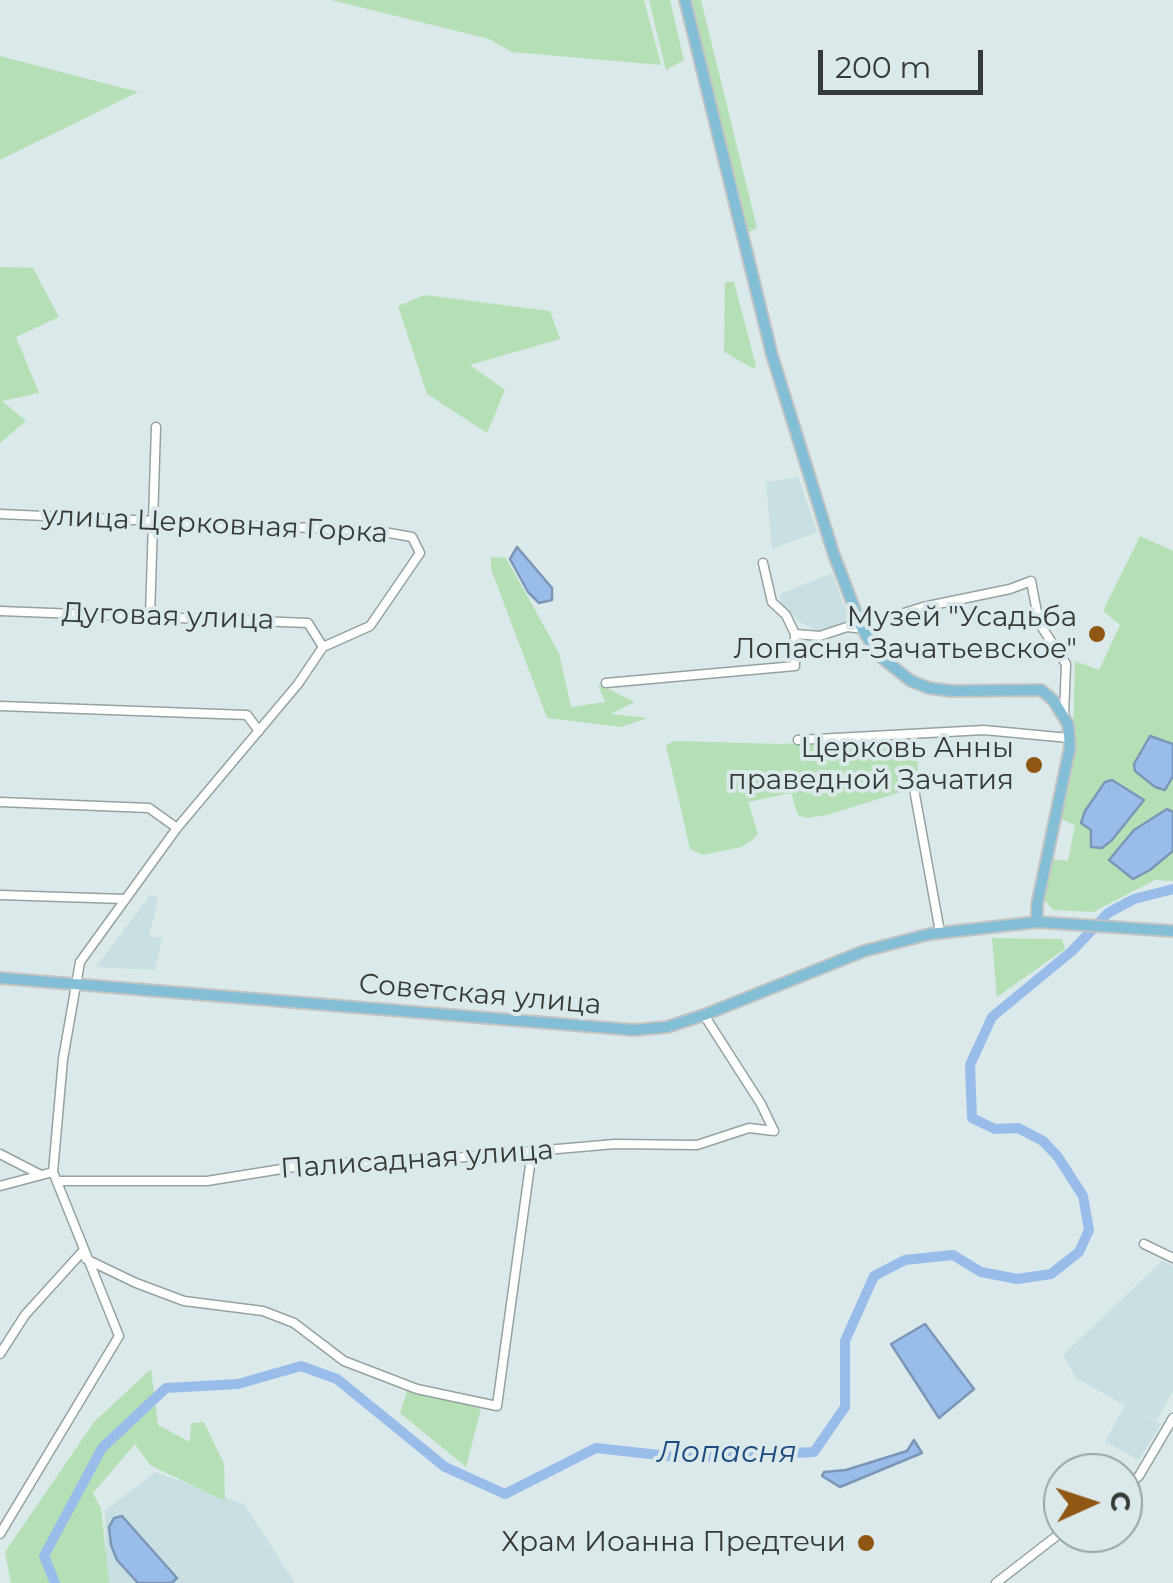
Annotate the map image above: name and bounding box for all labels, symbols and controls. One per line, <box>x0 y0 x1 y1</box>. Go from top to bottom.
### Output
scale bar <box>823 30 988 92</box>
text: 200 m <box>835 49 931 86</box>
street label: улица Церковная Горка <box>41 499 389 551</box>
street label: Дуговая улица <box>61 597 275 637</box>
place label: Музей "Усадьба Лопасня-Зачатьевское" <box>734 601 1077 667</box>
marker: Музей "Усадьба Лопасня-Зачатьевское" <box>1086 623 1108 645</box>
place label: Церковь Анны праведной Зачатия <box>728 732 1014 798</box>
marker: Церковь Анны праведной Зачатия <box>1023 754 1045 776</box>
street label: Советская улица <box>357 968 603 1022</box>
street label: Палисадная улица <box>279 1134 555 1186</box>
water label: Лопасня <box>657 1435 797 1471</box>
north arrow <box>1043 1453 1143 1553</box>
text: С <box>1103 1490 1138 1513</box>
place label: Храм Иоанна Предтечи <box>501 1526 846 1560</box>
marker: Храм Иоанна Предтечи <box>855 1532 877 1554</box>

